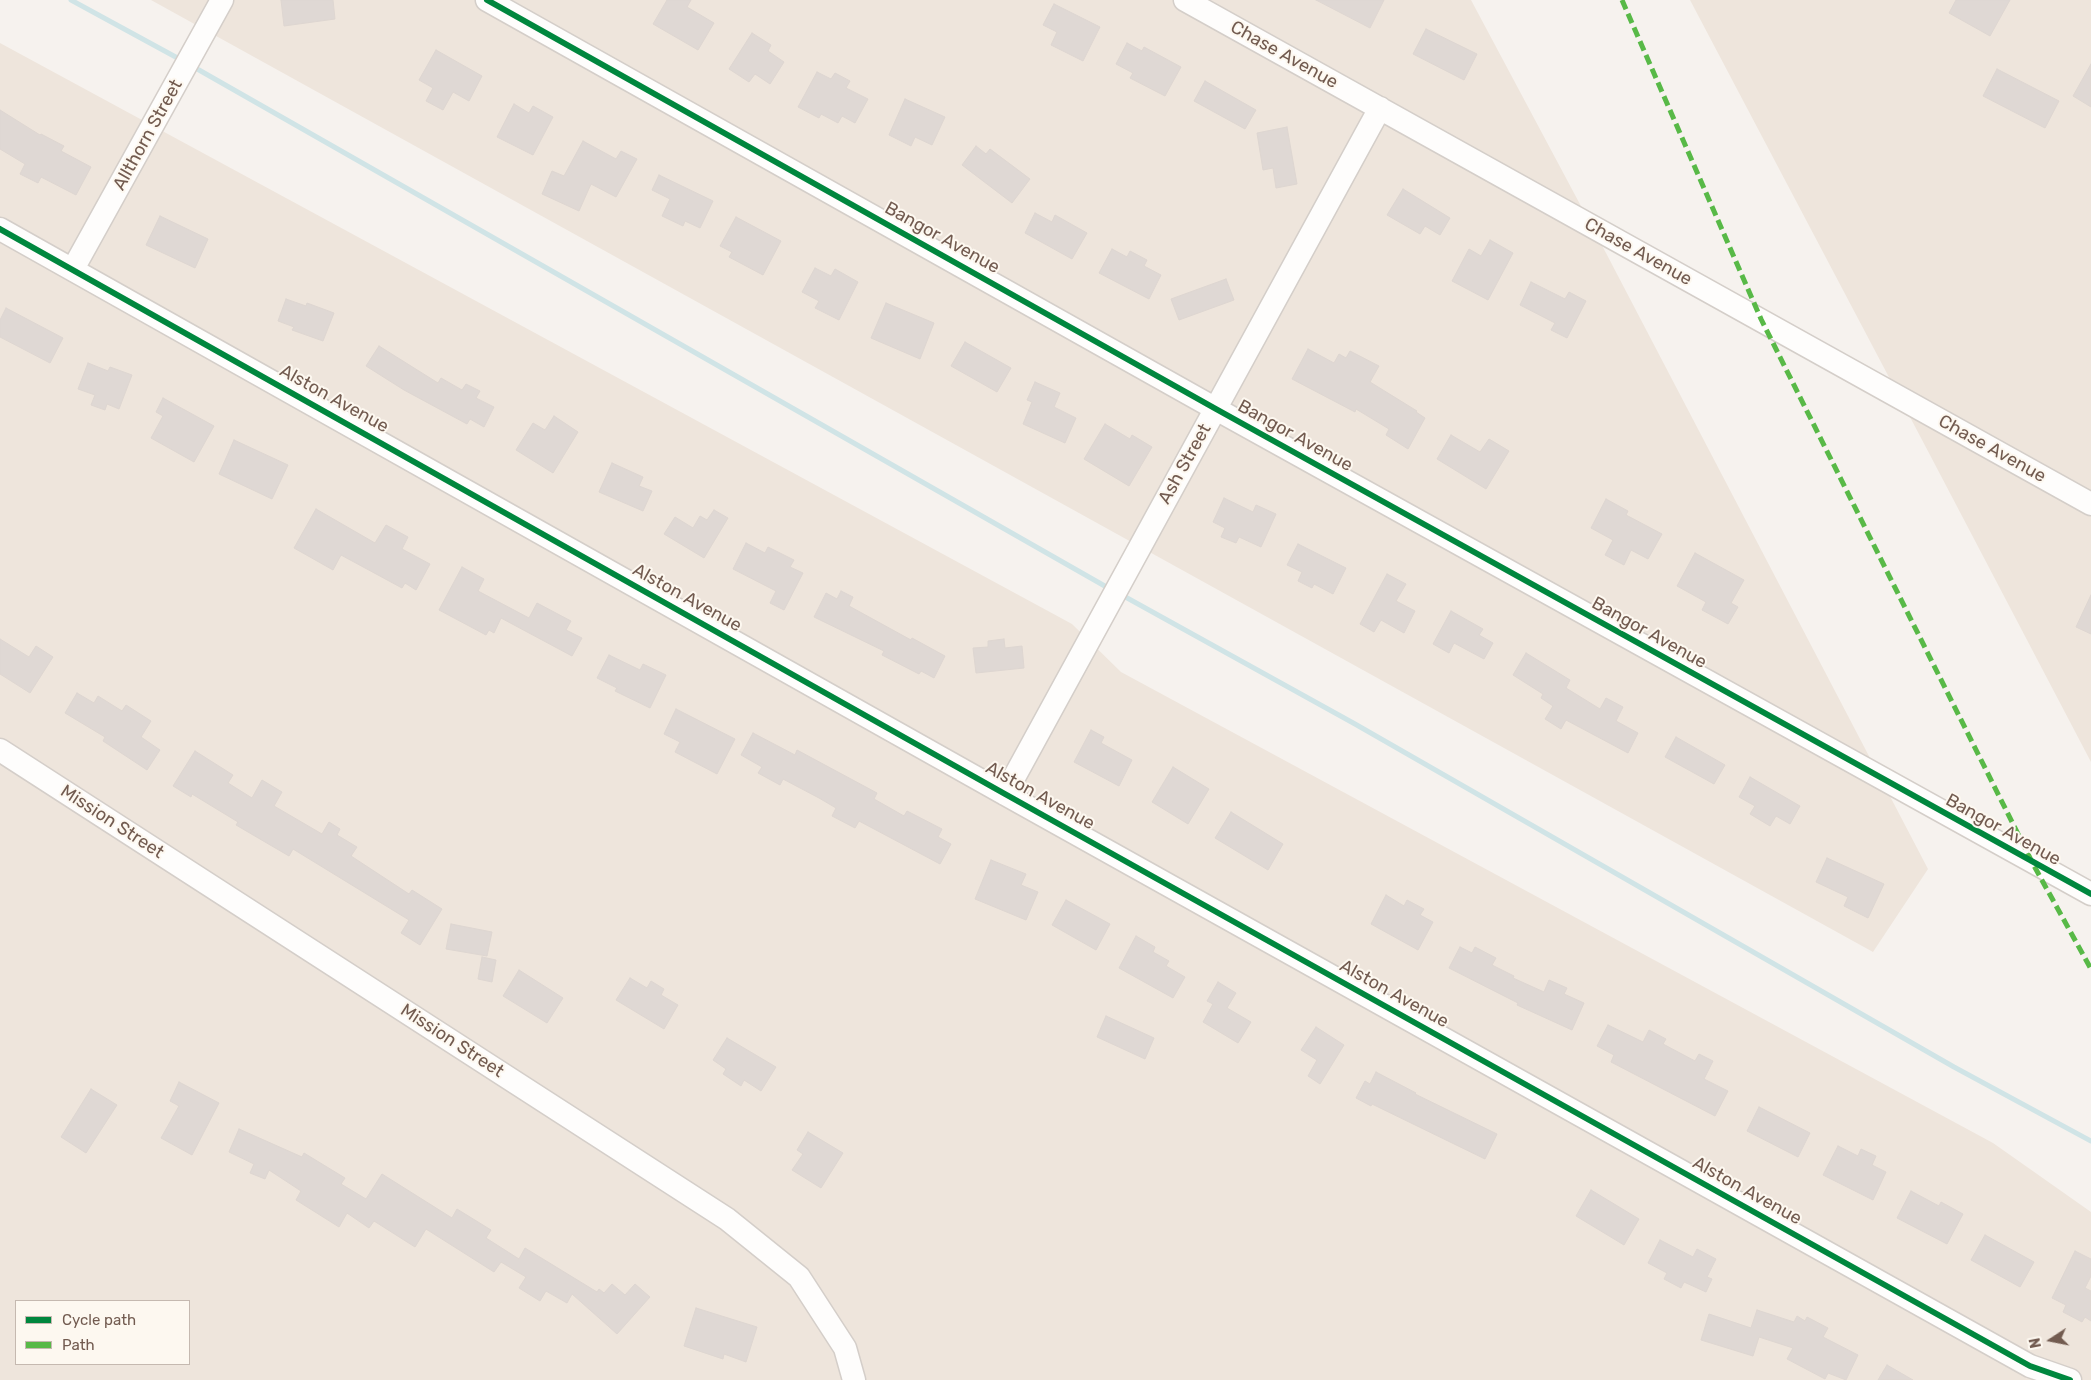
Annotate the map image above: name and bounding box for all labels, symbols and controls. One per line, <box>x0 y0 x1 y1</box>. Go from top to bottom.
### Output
street label: Chase Avenue <box>1226 17 1342 93</box>
street label: Allthorn Street <box>109 76 187 194</box>
street label: Bangor Avenue <box>881 197 1003 279</box>
street label: Chase Avenue <box>1580 214 1696 290</box>
street label: Alston Avenue <box>276 360 392 438</box>
street label: Bangor Avenue <box>1234 395 1356 477</box>
street label: Chase Avenue <box>1934 411 2050 487</box>
street label: Ash Street <box>1154 420 1216 508</box>
street label: Alston Avenue <box>629 559 745 637</box>
street label: Bangor Avenue <box>1588 592 1710 674</box>
street label: Alston Avenue <box>982 757 1098 835</box>
street label: Mission Street <box>56 781 168 863</box>
street label: Bangor Avenue <box>1942 789 2064 871</box>
street label: Alston Avenue <box>1336 955 1452 1033</box>
street label: Mission Street <box>396 1000 508 1082</box>
street label: Alston Avenue <box>1689 1152 1805 1230</box>
legend <box>15 1300 190 1365</box>
text: Cycle path <box>62 1311 136 1329</box>
north arrow <box>2026 1315 2076 1365</box>
text: Path <box>62 1336 95 1354</box>
text: N <box>2026 1336 2045 1350</box>

